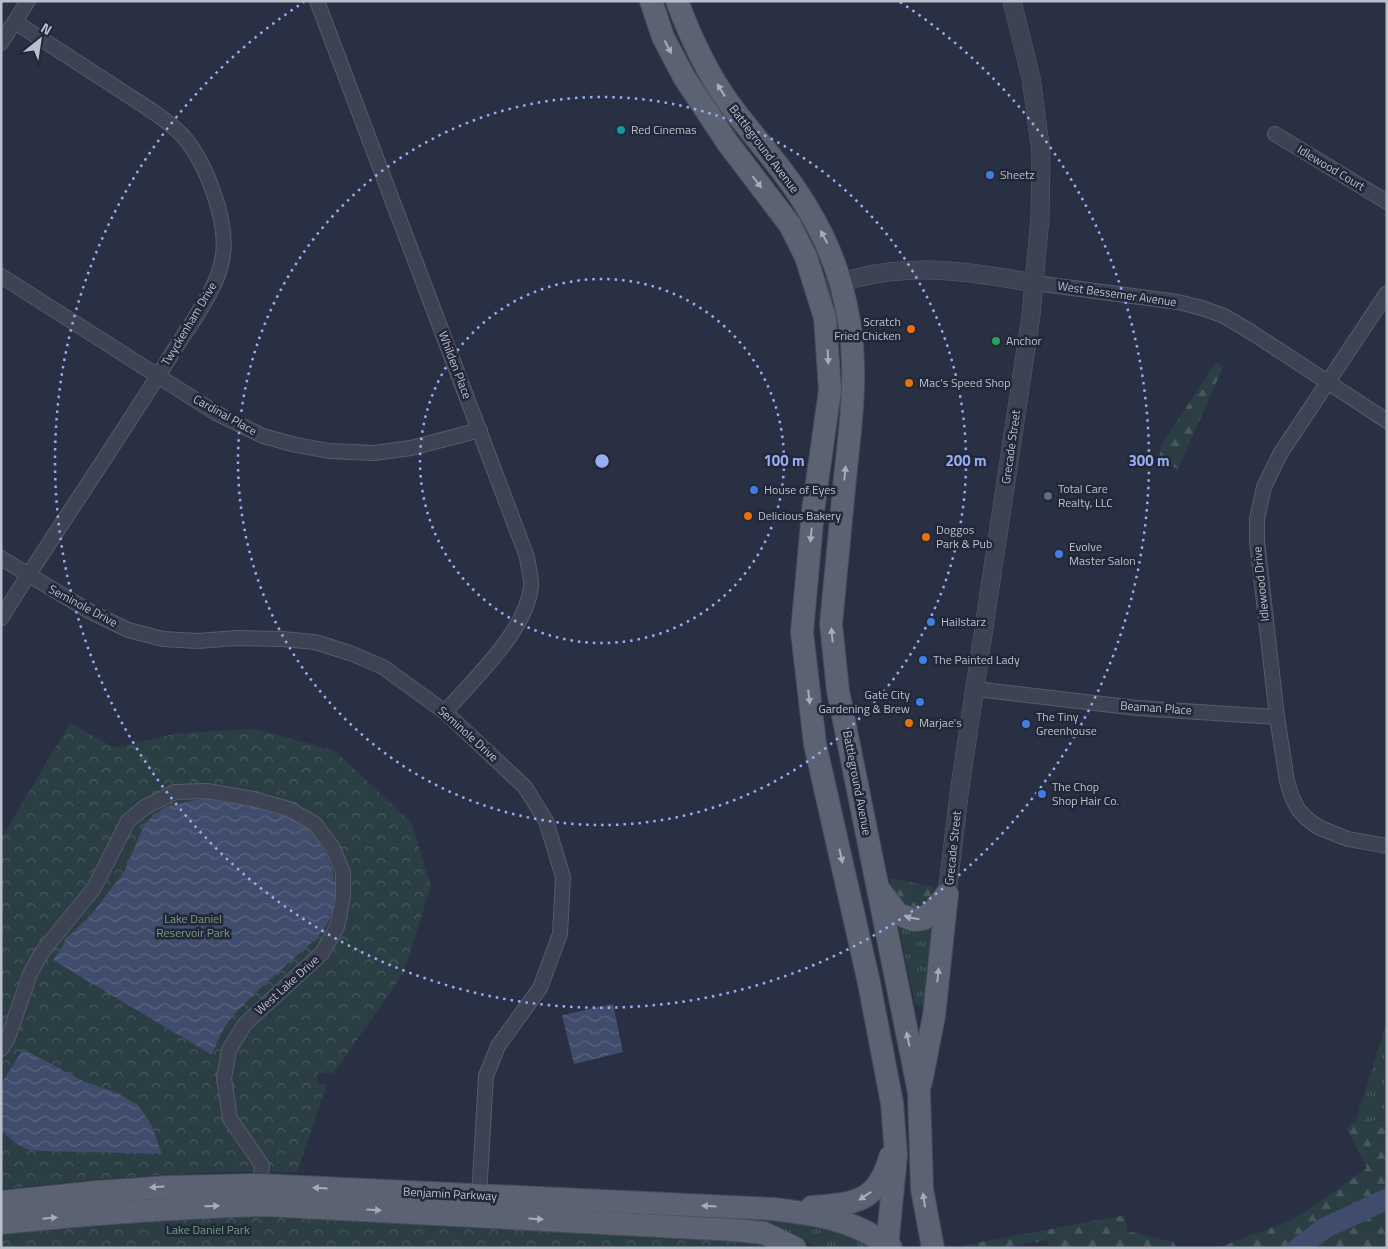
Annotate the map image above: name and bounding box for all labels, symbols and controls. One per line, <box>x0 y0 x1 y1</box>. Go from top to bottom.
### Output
north arrow <box>15 15 65 65</box>
text: N <box>37 17 56 40</box>
one-way arrow <box>664 40 672 54</box>
one-way arrow <box>716 84 726 97</box>
street label: Battleground Avenue <box>725 100 804 197</box>
place label: Red Cinemas <box>631 120 697 139</box>
marker: Red Cinemas <box>615 124 627 136</box>
street label: Idlewood Court <box>1294 140 1369 196</box>
place label: Sheetz <box>1000 165 1035 184</box>
marker: Sheetz <box>984 169 996 181</box>
one-way arrow <box>752 175 763 188</box>
one-way arrow <box>820 230 828 245</box>
street label: West Bessemer Avenue <box>1056 276 1178 311</box>
street label: Twyckenham Drive <box>156 278 221 369</box>
place label: Scratch Fried Chicken <box>834 312 901 345</box>
marker: Scratch Fried Chicken <box>905 323 917 335</box>
street label: Whilden Place <box>434 328 477 401</box>
place label: Anchor <box>1006 331 1042 350</box>
marker: Anchor <box>990 335 1002 347</box>
one-way arrow <box>824 349 832 365</box>
place label: Mac's Speed Shop <box>919 373 1011 392</box>
marker: Mac's Speed Shop <box>903 377 915 389</box>
street label: Cardinal Place <box>190 389 261 440</box>
street label: Grecade Street <box>996 408 1025 485</box>
text: 100 m <box>763 449 805 472</box>
text: 200 m <box>945 449 987 472</box>
text: 300 m <box>1128 449 1170 472</box>
centre of rings <box>593 452 611 470</box>
one-way arrow <box>842 465 850 481</box>
place label: Total Care Realty, LLC <box>1058 479 1113 512</box>
place label: House of Eyes <box>764 480 836 499</box>
marker: House of Eyes <box>748 484 760 496</box>
marker: Total Care Realty, LLC <box>1042 490 1054 502</box>
place label: Delicious Bakery <box>758 506 841 525</box>
marker: Delicious Bakery <box>742 510 754 522</box>
place label: Doggos Park & Pub <box>936 520 992 553</box>
one-way arrow <box>807 528 815 544</box>
marker: Doggos Park & Pub <box>920 531 932 543</box>
place label: Evolve Master Salon <box>1069 537 1136 570</box>
street label: Idlewood Drive <box>1247 546 1274 622</box>
marker: Evolve Master Salon <box>1053 548 1065 560</box>
street label: Seminole Drive <box>45 579 121 632</box>
place label: Hailstarz <box>941 612 986 631</box>
marker: Hailstarz <box>925 616 937 628</box>
one-way arrow <box>828 627 836 643</box>
place label: The Painted Lady <box>933 650 1020 669</box>
marker: The Painted Lady <box>917 654 929 666</box>
place label: Gate City Gardening & Brew <box>818 685 910 718</box>
one-way arrow <box>805 690 813 706</box>
marker: Gate City Gardening & Brew <box>914 696 926 708</box>
street label: Beaman Place <box>1120 696 1192 719</box>
street label: Seminole Drive <box>434 701 503 766</box>
place label: The Tiny Greenhouse <box>1036 707 1097 740</box>
place label: Marjae's <box>919 713 962 732</box>
marker: Marjae's <box>903 717 915 729</box>
marker: The Tiny Greenhouse <box>1020 718 1032 730</box>
street label: Battleground Avenue <box>838 729 877 837</box>
place label: The Chop Shop Hair Co. <box>1052 777 1119 810</box>
marker: The Chop Shop Hair Co. <box>1036 788 1048 800</box>
street label: Grecade Street <box>939 809 966 886</box>
one-way arrow <box>837 849 845 864</box>
park label: Lake Daniel Reservoir Park <box>156 909 230 942</box>
one-way arrow <box>904 913 920 921</box>
street label: West Lake Drive <box>250 950 323 1019</box>
one-way arrow <box>934 967 942 983</box>
one-way arrow <box>904 1031 912 1046</box>
street label: Benjamin Parkway <box>403 1182 498 1205</box>
one-way arrow <box>311 1183 327 1191</box>
one-way arrow <box>149 1184 165 1192</box>
one-way arrow <box>858 1191 872 1201</box>
one-way arrow <box>920 1191 928 1207</box>
one-way arrow <box>204 1202 220 1210</box>
one-way arrow <box>701 1202 717 1210</box>
one-way arrow <box>366 1206 382 1214</box>
one-way arrow <box>42 1214 58 1222</box>
one-way arrow <box>529 1216 545 1224</box>
park label: Lake Daniel Park <box>166 1220 250 1239</box>

